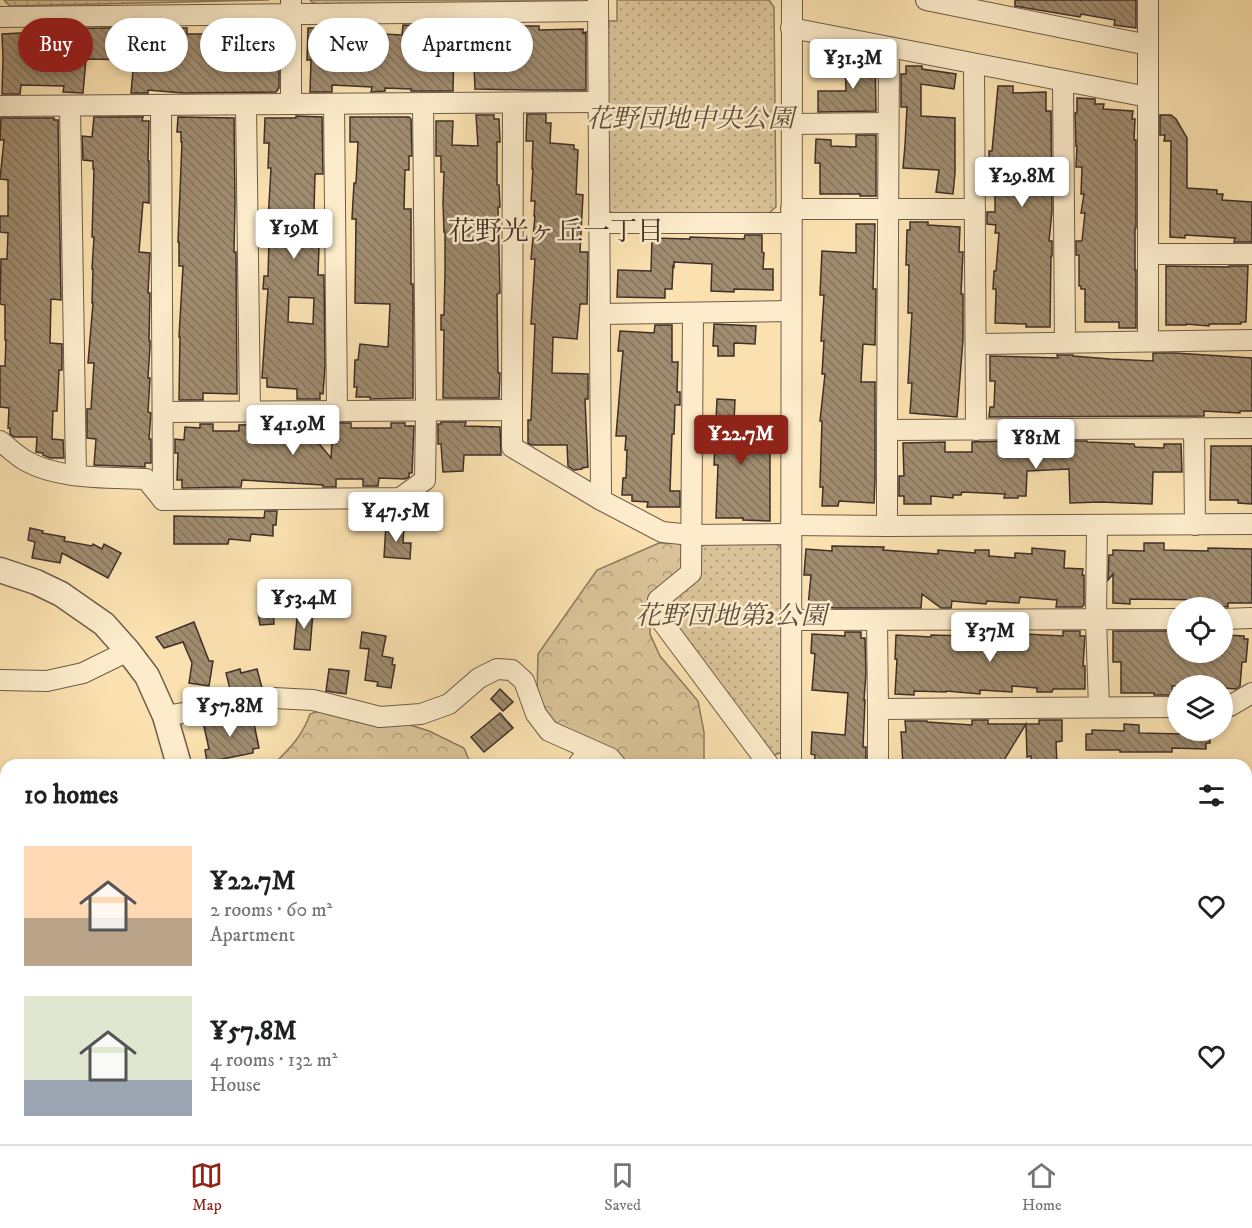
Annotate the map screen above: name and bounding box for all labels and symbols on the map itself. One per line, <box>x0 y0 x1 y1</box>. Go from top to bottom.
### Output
pin: ¥31.3M <box>804 39 902 90</box>
park label: 花野団地中央公園 <box>586 103 798 136</box>
pin: ¥29.8M <box>973 157 1071 208</box>
pin: ¥19M <box>258 209 330 260</box>
district label: 花野光ヶ丘一丁目 <box>448 215 664 249</box>
pin: ¥41.9M <box>244 405 342 456</box>
pin: ¥22.7M <box>692 415 790 466</box>
pin: ¥81M <box>1000 419 1072 470</box>
pin: ¥47.5M <box>347 492 445 543</box>
pin: ¥53.4M <box>255 579 353 630</box>
park label: 花野団地第2公園 <box>635 600 831 633</box>
pin: ¥37M <box>954 612 1026 663</box>
pin: ¥57.8M <box>181 687 279 738</box>

